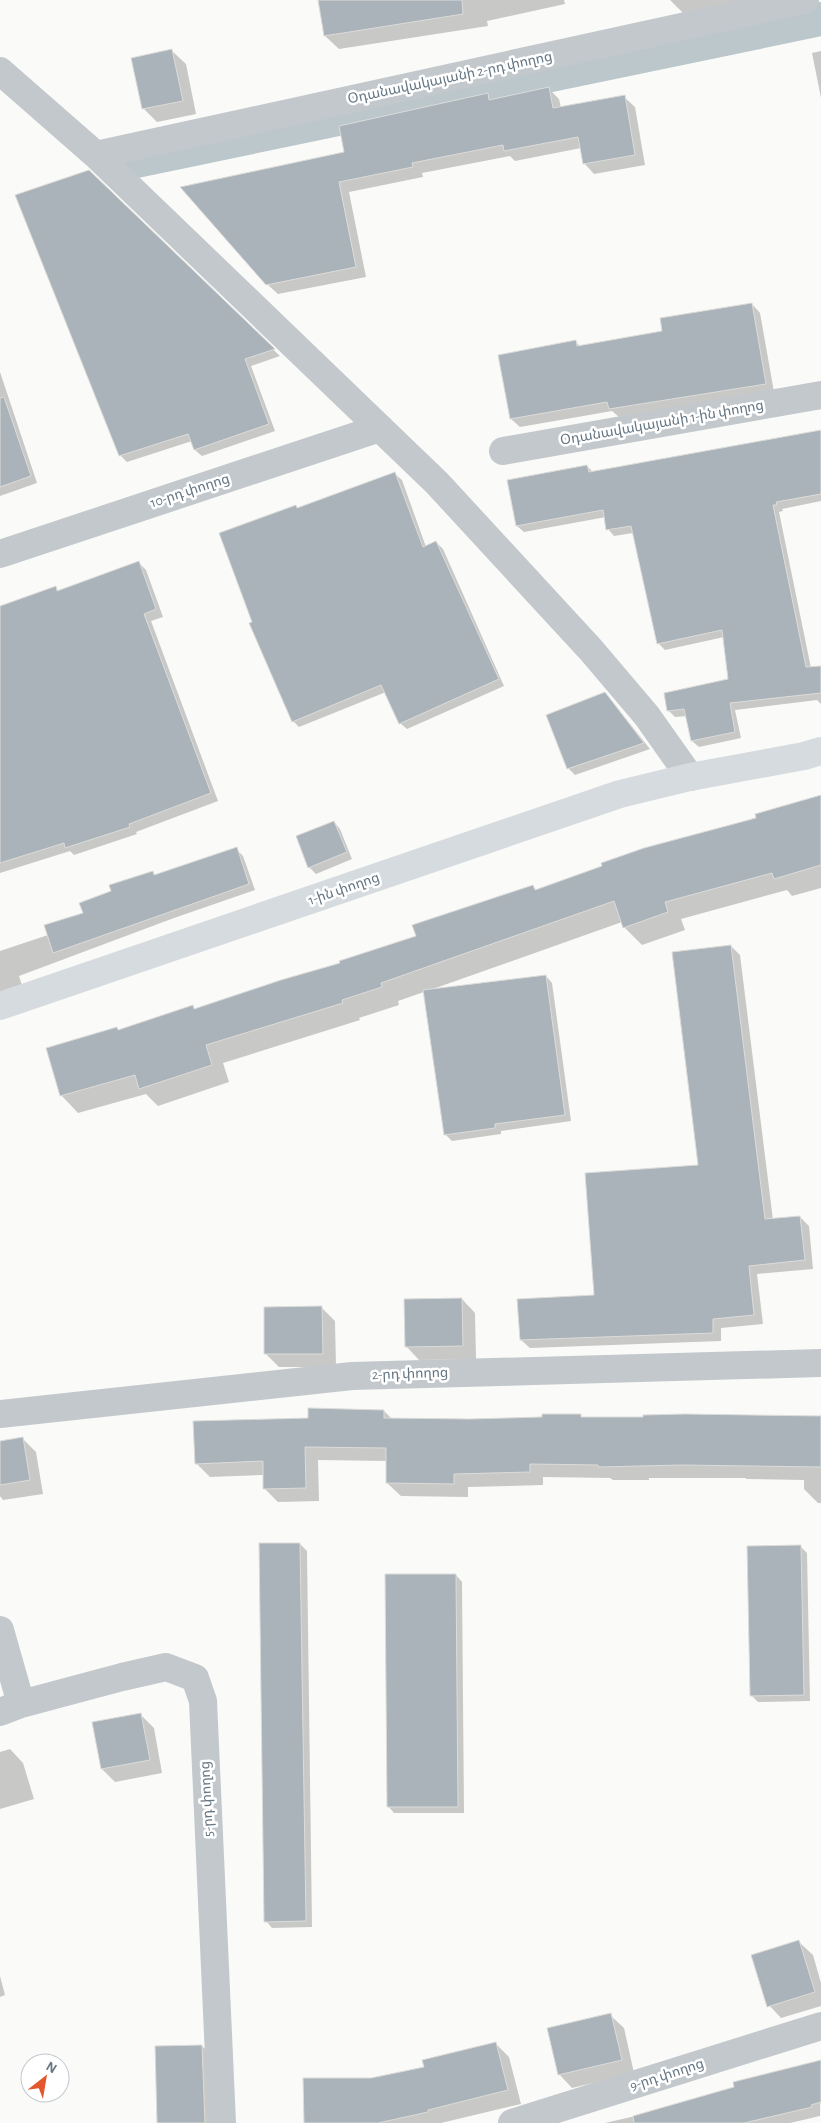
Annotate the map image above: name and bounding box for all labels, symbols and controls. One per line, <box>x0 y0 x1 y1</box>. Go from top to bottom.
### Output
street label: Օդանավակայանի 2-րդ փողոց <box>347 49 553 107</box>
street label: Օդանավակայանի 1-ին փողոց <box>559 398 765 448</box>
street label: 10-րդ փողոց <box>149 472 231 510</box>
street label: 1-ին փողոց <box>307 870 381 908</box>
street label: 2-րդ փողոց <box>372 1366 448 1382</box>
street label: 5-րդ փողոց <box>198 1761 216 1837</box>
north arrow <box>20 2053 70 2103</box>
street label: 9-րդ փողոց <box>628 2056 706 2094</box>
text: N <box>43 2059 59 2076</box>

